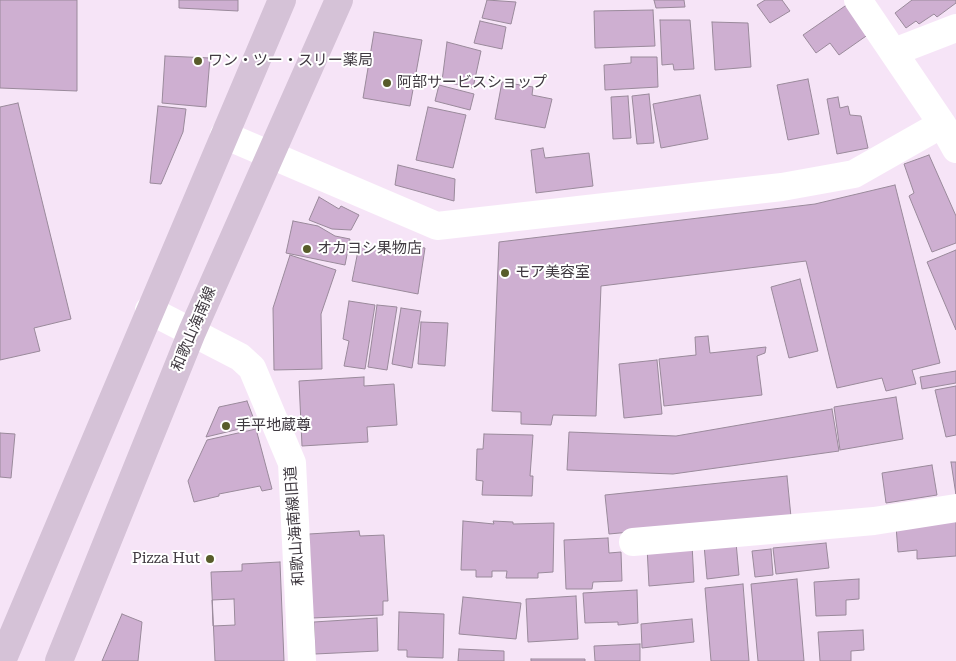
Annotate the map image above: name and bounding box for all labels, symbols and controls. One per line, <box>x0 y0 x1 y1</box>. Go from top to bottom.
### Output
place label: ワン・ツー・スリー薬局 <box>208 52 373 70</box>
marker: ワン・ツー・スリー薬局 <box>192 55 204 67</box>
place label: 阿部サービスショップ <box>397 74 547 92</box>
marker: 阿部サービスショップ <box>381 77 393 89</box>
place label: オカヨシ果物店 <box>317 240 422 258</box>
marker: オカヨシ果物店 <box>301 243 313 255</box>
place label: モア美容室 <box>515 264 590 282</box>
marker: モア美容室 <box>499 267 511 279</box>
street label: 和歌山海南線 <box>168 284 220 374</box>
place label: 手平地蔵尊 <box>236 417 311 435</box>
marker: 手平地蔵尊 <box>220 420 232 432</box>
street label: 和歌山海南線旧道 <box>282 466 308 586</box>
place label: Pizza Hut <box>132 550 200 568</box>
marker: Pizza Hut <box>204 553 216 565</box>

